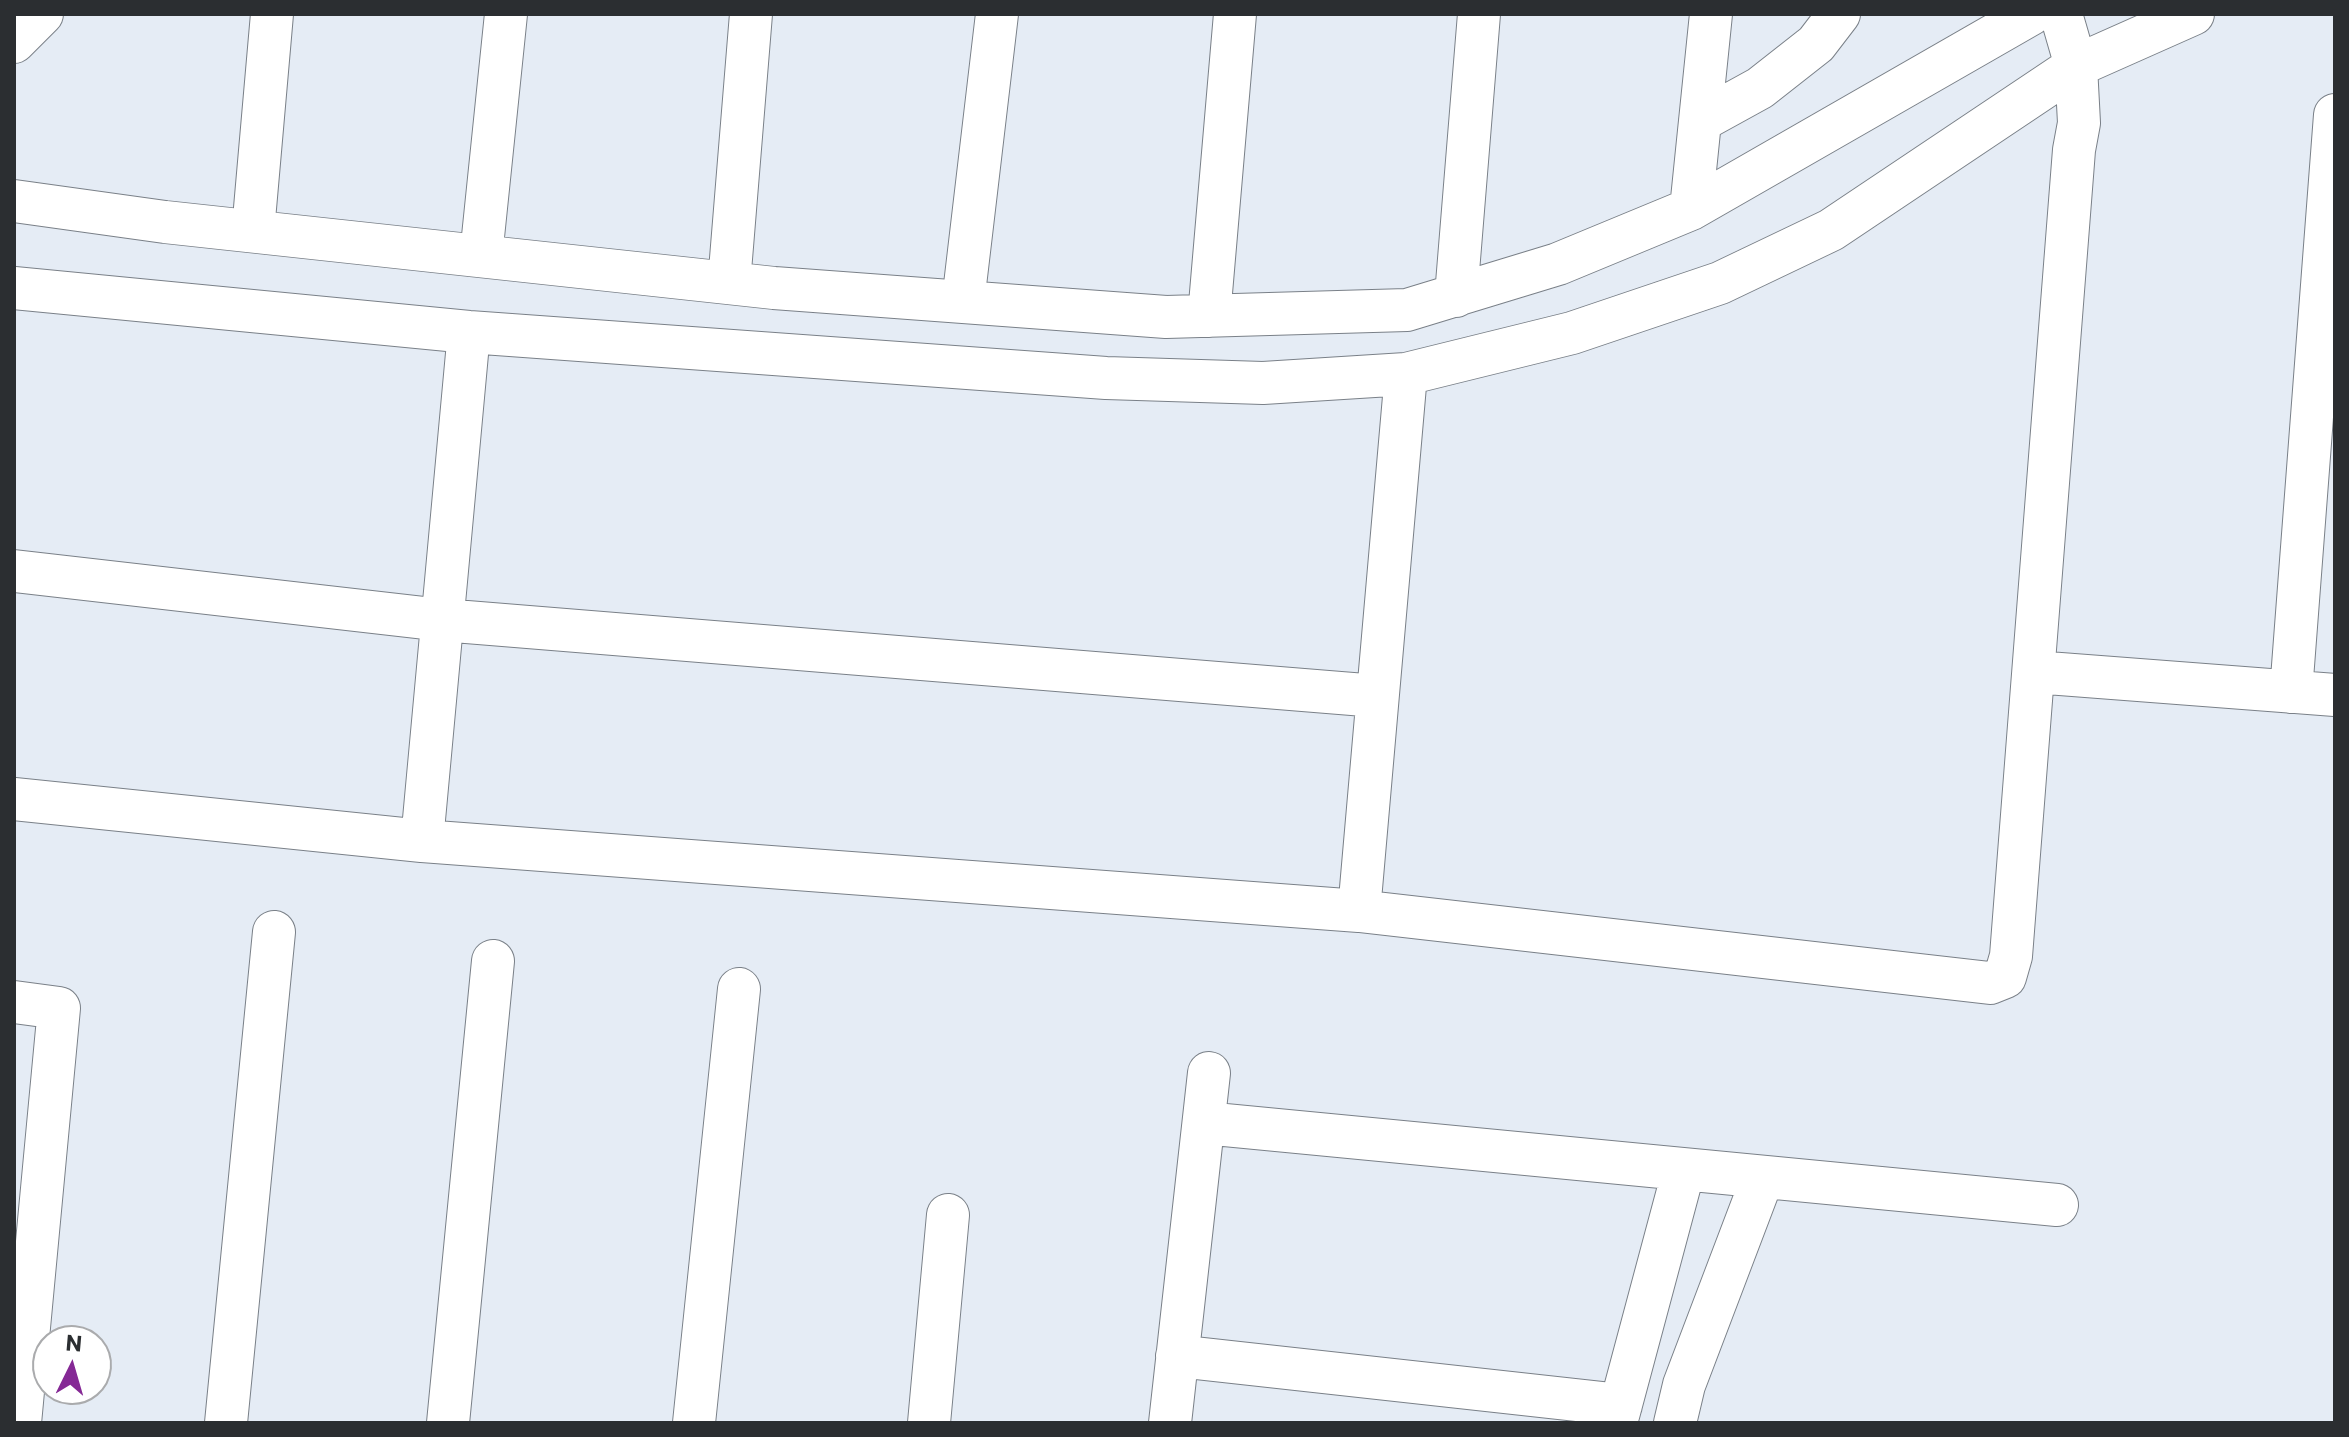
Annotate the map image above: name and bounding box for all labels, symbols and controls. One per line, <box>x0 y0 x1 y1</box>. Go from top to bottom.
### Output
north arrow <box>32 1325 112 1405</box>
text: N <box>65 1328 83 1357</box>

